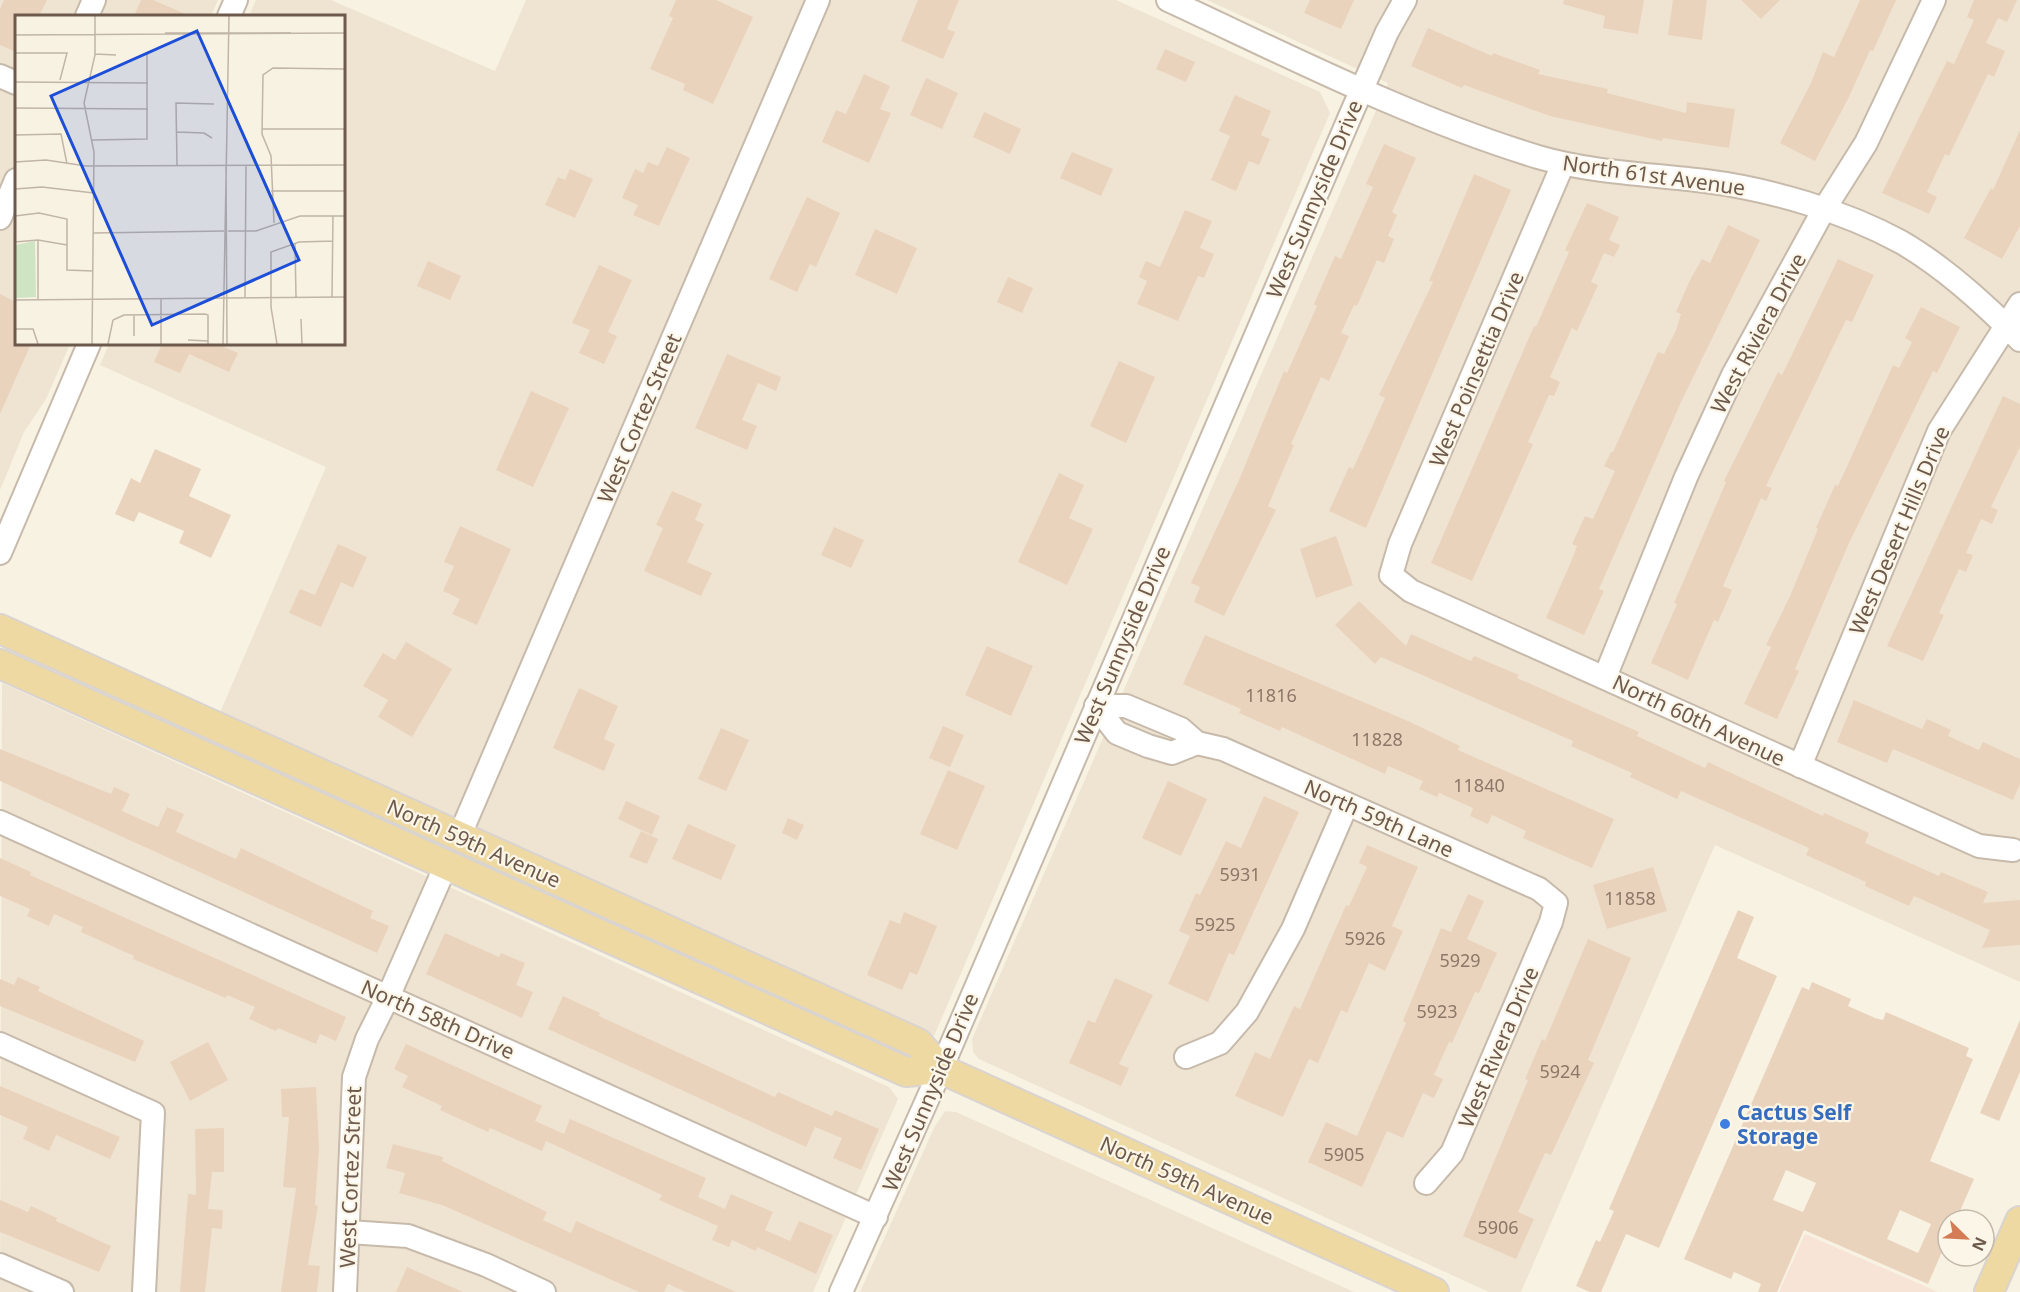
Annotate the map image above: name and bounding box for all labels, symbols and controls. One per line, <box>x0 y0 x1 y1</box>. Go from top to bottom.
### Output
inset map <box>15 15 345 345</box>
street label: West Sunnyside Drive <box>1260 96 1368 302</box>
street label: North 61st Avenue <box>1561 148 1747 202</box>
street label: West Riviera Drive <box>1704 248 1812 418</box>
street label: West Poinsettia Drive <box>1422 267 1530 471</box>
street label: West Cortez Street <box>591 328 688 507</box>
street label: West Desert Hills Drive <box>1842 421 1956 639</box>
street label: West Sunnyside Drive <box>1068 542 1176 748</box>
street label: North 60th Avenue <box>1608 668 1790 772</box>
house number: 11816 <box>1245 683 1297 707</box>
house number: 11828 <box>1351 727 1403 751</box>
street label: North 59th Lane <box>1300 772 1458 864</box>
house number: 11840 <box>1453 773 1505 797</box>
street label: North 59th Avenue <box>383 792 565 894</box>
house number: 5931 <box>1219 862 1261 886</box>
house number: 11858 <box>1604 886 1656 910</box>
house number: 5925 <box>1194 912 1236 936</box>
house number: 5926 <box>1344 926 1386 950</box>
house number: 5929 <box>1439 948 1481 972</box>
street label: West Rivera Drive <box>1451 962 1545 1132</box>
street label: North 58th Drive <box>357 973 519 1065</box>
street label: West Sunnyside Drive <box>876 989 984 1195</box>
house number: 5923 <box>1416 999 1458 1023</box>
house number: 5924 <box>1539 1059 1581 1083</box>
street label: West Cortez Street <box>333 1085 367 1268</box>
place label: Cactus Self Storage <box>1737 1098 1853 1150</box>
marker: Cactus Self Storage <box>1718 1117 1732 1131</box>
street label: North 59th Avenue <box>1096 1129 1278 1231</box>
house number: 5905 <box>1323 1142 1365 1166</box>
north arrow <box>1936 1208 1996 1268</box>
house number: 5906 <box>1477 1215 1519 1239</box>
text: N <box>1967 1234 1992 1255</box>

